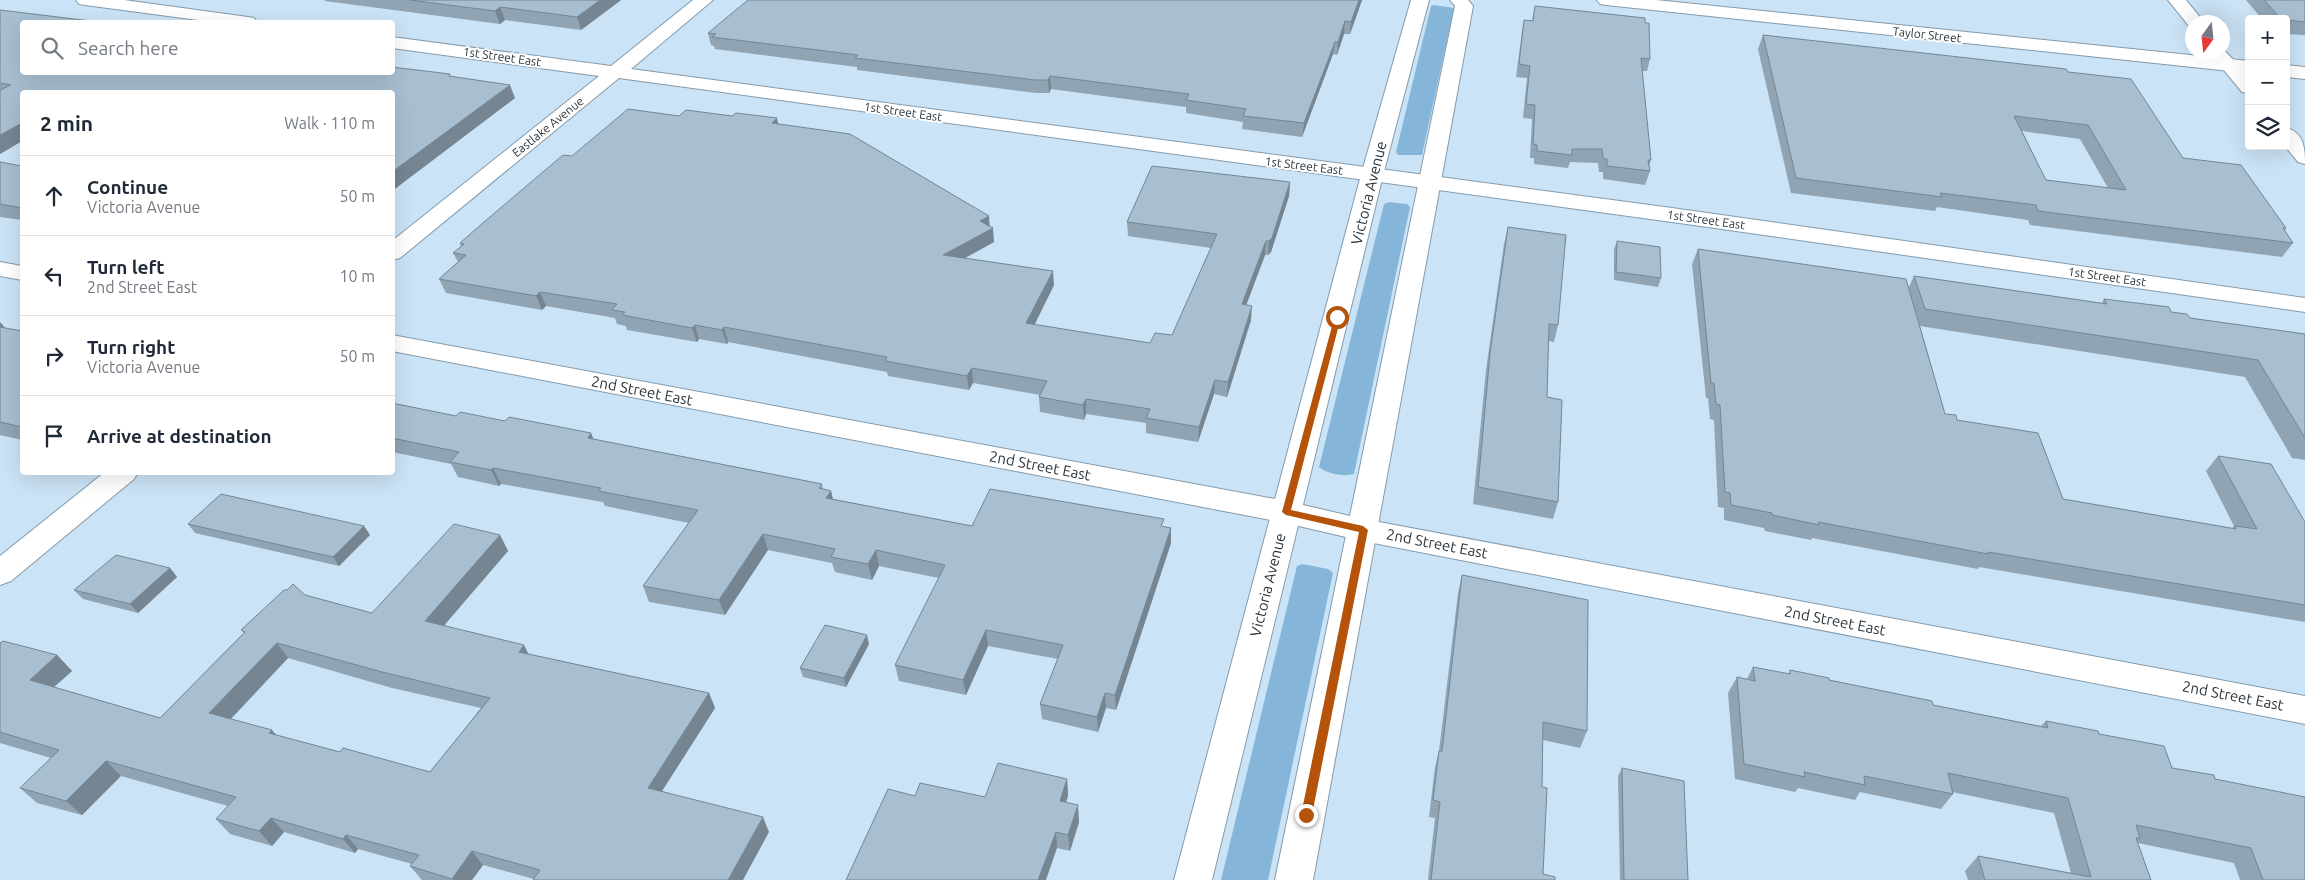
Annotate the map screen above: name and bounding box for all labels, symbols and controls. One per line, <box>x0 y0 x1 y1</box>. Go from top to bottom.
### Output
north arrow <box>2185 15 2230 60</box>
map controls <box>2245 15 2290 150</box>
button: + <box>2245 15 2290 60</box>
search box <box>20 20 395 75</box>
street label: Taylor Street <box>1892 24 1962 45</box>
icon: search <box>38 34 66 62</box>
text: Search here <box>78 37 178 59</box>
street label: 1st Street East <box>462 45 542 68</box>
button: − <box>2245 60 2290 105</box>
street label: Eastlake Avenue <box>509 94 586 159</box>
street label: 1st Street East <box>863 100 943 123</box>
button: layers <box>2245 105 2290 150</box>
text: 2 min <box>40 111 93 135</box>
text: Walk · 110 m <box>284 114 375 132</box>
street label: Victoria Avenue <box>1347 139 1390 246</box>
street label: 1st Street East <box>1264 154 1344 177</box>
text: Continue <box>87 176 168 198</box>
icon: ahead <box>40 182 68 210</box>
text: 50 m <box>339 187 375 205</box>
text: Victoria Avenue <box>87 198 200 216</box>
street label: 1st Street East <box>1666 208 1746 231</box>
text: Turn left <box>87 256 165 278</box>
icon: left <box>40 262 68 290</box>
street label: 1st Street East <box>2067 265 2147 288</box>
text: 10 m <box>339 267 375 285</box>
text: 2nd Street East <box>87 278 197 296</box>
route start <box>1326 306 1349 329</box>
text: Turn right <box>87 336 175 358</box>
icon: right <box>40 342 68 370</box>
text: 50 m <box>339 347 375 365</box>
text: Victoria Avenue <box>87 358 200 376</box>
street label: 2nd Street East <box>590 372 694 409</box>
icon: arrive <box>40 422 68 450</box>
text: Arrive at destination <box>87 425 272 447</box>
street label: 2nd Street East <box>988 447 1092 484</box>
street label: 2nd Street East <box>1385 525 1489 562</box>
street label: Victoria Avenue <box>1246 531 1289 638</box>
street label: 2nd Street East <box>1783 602 1887 639</box>
street label: 2nd Street East <box>2181 677 2285 714</box>
route end <box>1295 804 1318 827</box>

